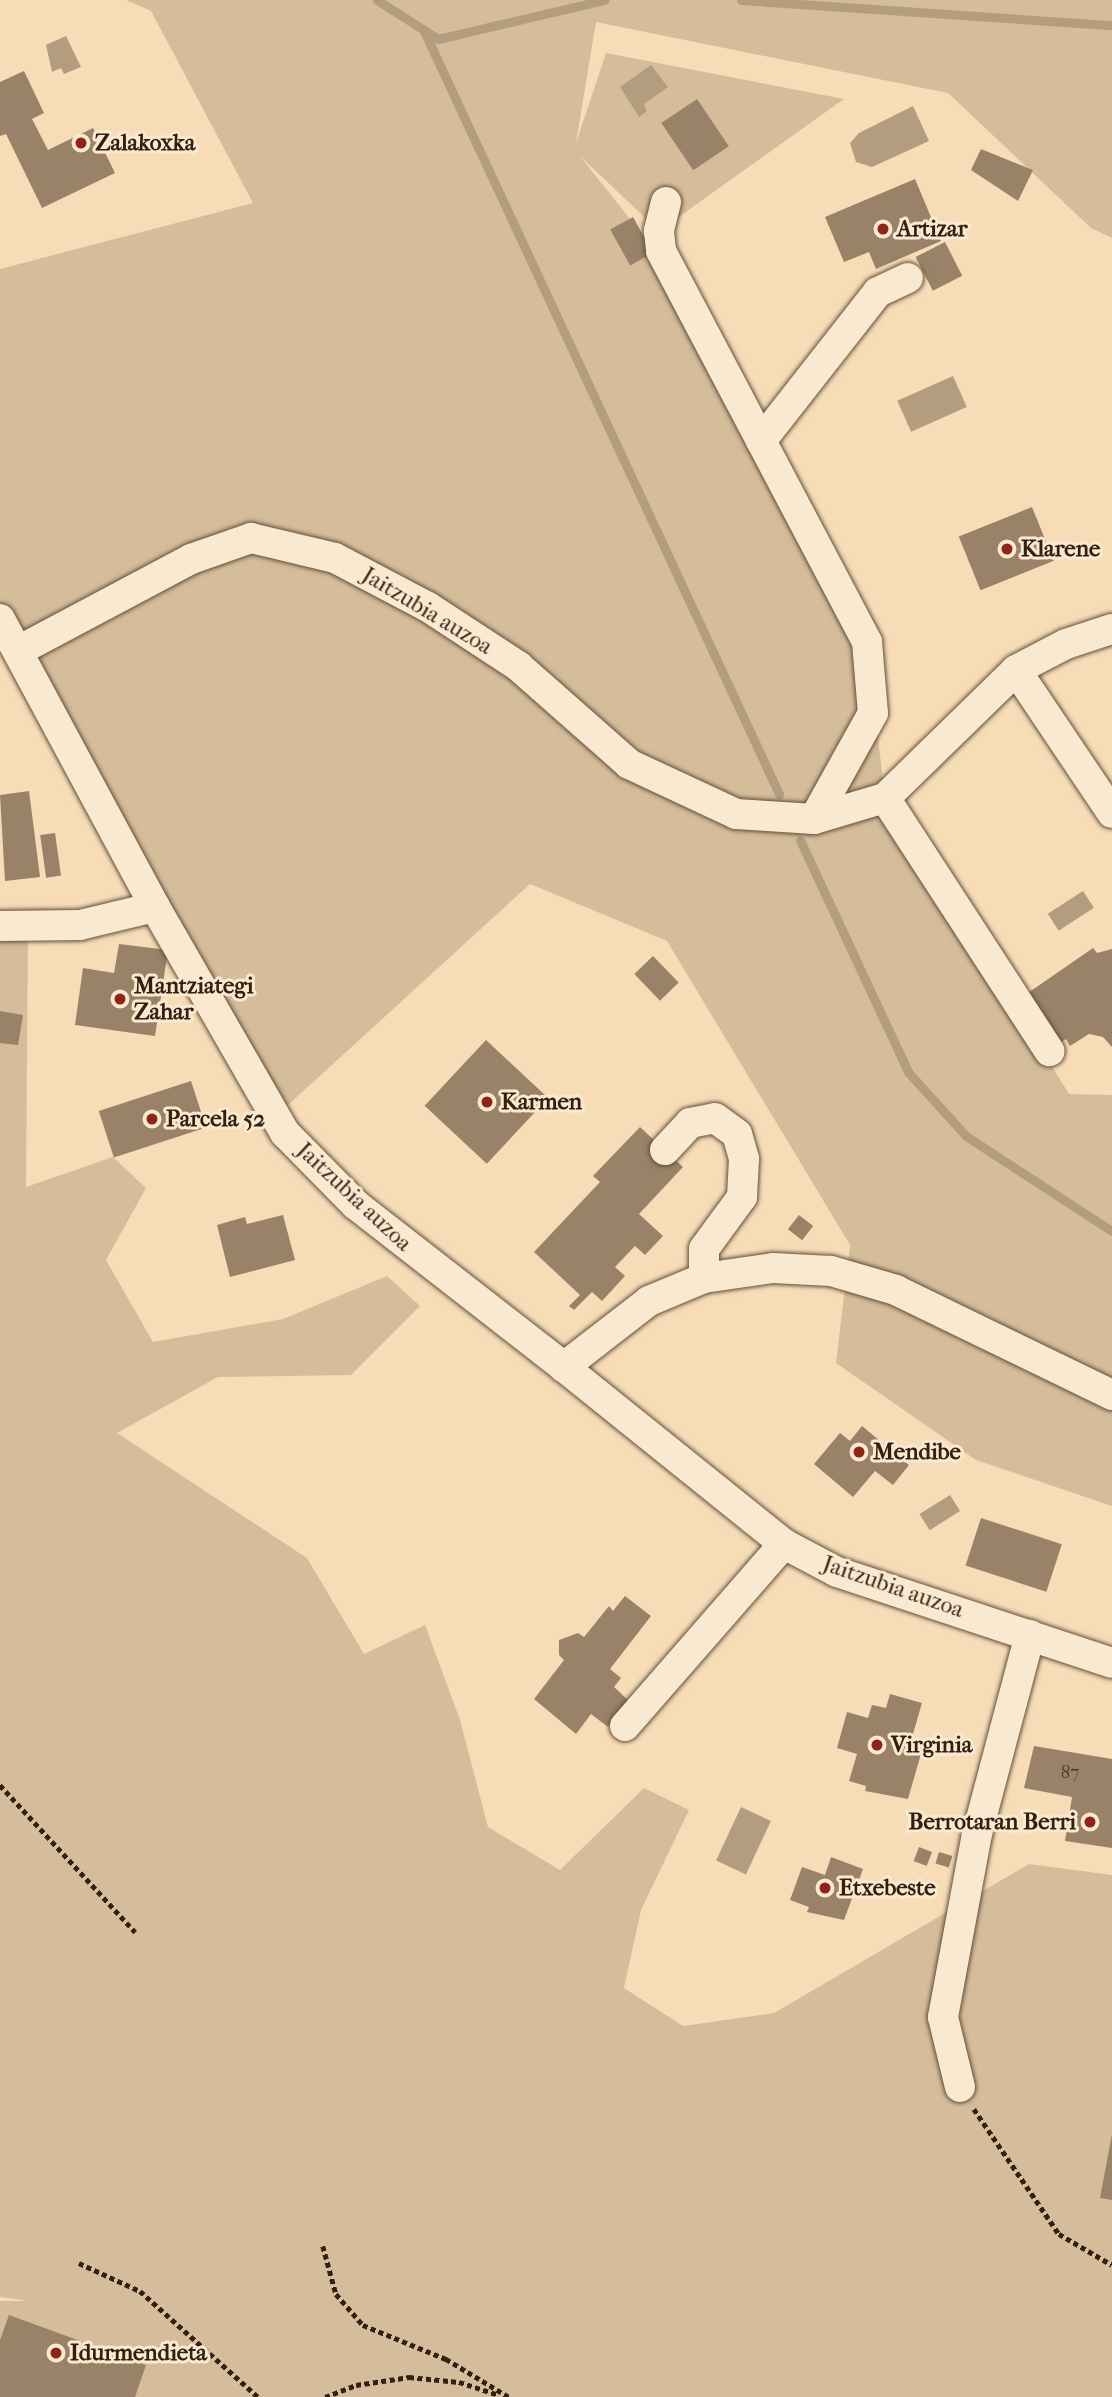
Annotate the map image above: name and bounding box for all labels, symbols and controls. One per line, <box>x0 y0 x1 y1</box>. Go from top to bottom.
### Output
place label: Zalakoxka <box>95 129 195 157</box>
marker: Zalakoxka <box>73 135 89 151</box>
place label: Artizar <box>897 215 967 243</box>
marker: Artizar <box>875 221 891 237</box>
place label: Klarene <box>1021 535 1100 563</box>
marker: Klarene <box>999 541 1015 557</box>
street label: Jaitzubia auzoa <box>357 561 497 661</box>
place label: Mantziategi Zahar <box>134 972 253 1026</box>
marker: Mantziategi Zahar <box>112 991 128 1007</box>
place label: Karmen <box>501 1088 582 1116</box>
marker: Karmen <box>479 1094 495 1110</box>
place label: Parcela 52 <box>166 1105 265 1133</box>
marker: Parcela 52 <box>144 1111 160 1127</box>
street label: Jaitzubia auzoa <box>291 1137 417 1257</box>
place label: Mendibe <box>873 1438 961 1466</box>
marker: Mendibe <box>851 1444 867 1460</box>
street label: Jaitzubia auzoa <box>819 1550 967 1624</box>
place label: Virginia <box>891 1731 972 1759</box>
marker: Virginia <box>869 1737 885 1753</box>
house number: 87 <box>1061 1762 1079 1784</box>
place label: Berrotaran Berri <box>908 1808 1076 1836</box>
marker: Berrotaran Berri <box>1082 1814 1098 1830</box>
place label: Etxebeste <box>839 1874 936 1902</box>
marker: Etxebeste <box>817 1880 833 1896</box>
place label: Idurmendieta <box>70 2339 207 2367</box>
marker: Idurmendieta <box>48 2345 64 2361</box>

